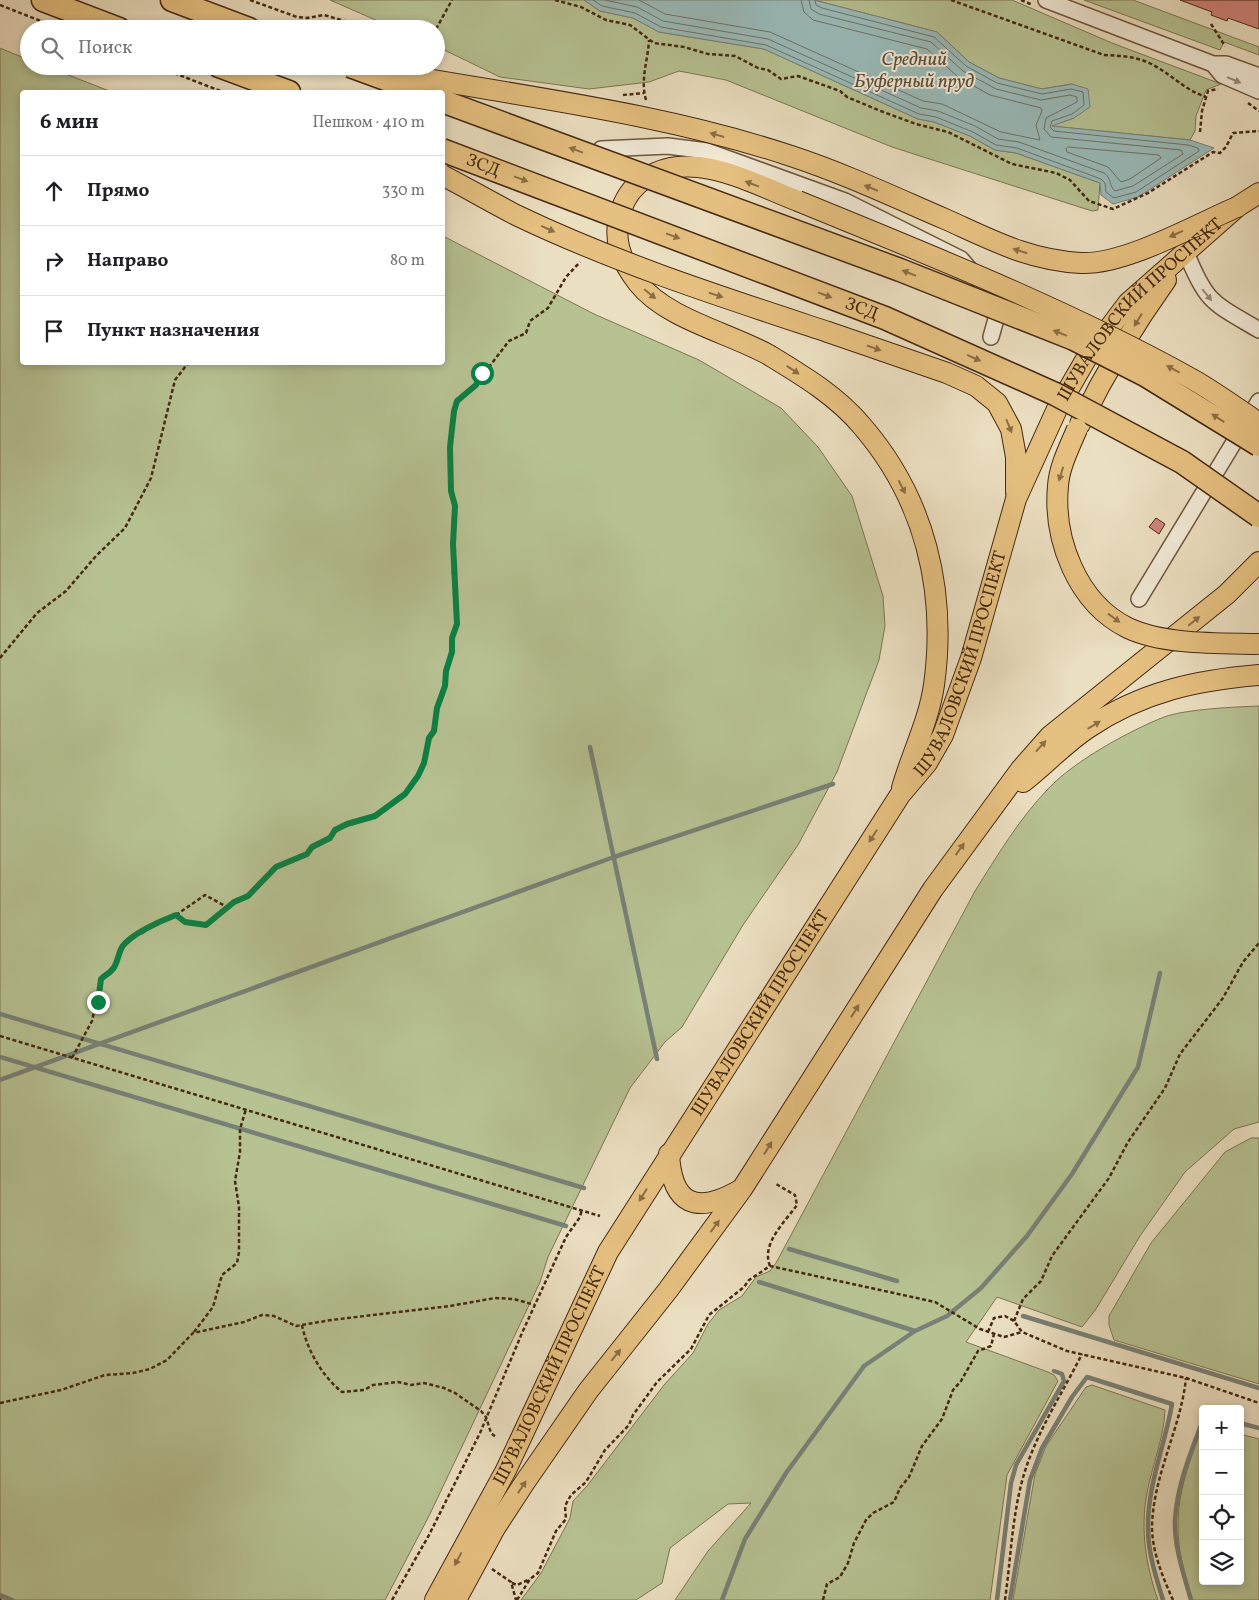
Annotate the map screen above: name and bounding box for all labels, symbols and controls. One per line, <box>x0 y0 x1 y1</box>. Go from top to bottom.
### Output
search box <box>20 20 445 75</box>
icon: search <box>38 34 66 62</box>
text: Поиск <box>78 35 132 61</box>
water label: Средний Буферный пруд <box>854 47 974 95</box>
one-way arrow <box>1227 76 1241 84</box>
text: 6 мин <box>40 108 99 137</box>
text: Пешком · 410 m <box>312 112 425 134</box>
one-way arrow <box>710 130 725 138</box>
one-way arrow <box>568 146 583 153</box>
street label: ЗСД <box>462 148 504 183</box>
one-way arrow <box>514 175 529 183</box>
icon: ahead <box>40 177 68 205</box>
text: Прямо <box>87 178 149 204</box>
text: 330 m <box>382 180 425 202</box>
one-way arrow <box>745 180 760 187</box>
one-way arrow <box>863 184 878 191</box>
street label: ШУВАЛОВСКИЙ ПРОСПЕКТ <box>1052 212 1229 406</box>
one-way arrow <box>541 225 555 233</box>
one-way arrow <box>1169 230 1183 238</box>
one-way arrow <box>666 232 681 240</box>
icon: right <box>40 247 68 275</box>
one-way arrow <box>1012 247 1027 255</box>
text: Направо <box>87 248 169 274</box>
text: 80 m <box>390 250 425 272</box>
one-way arrow <box>901 269 916 277</box>
one-way arrow <box>643 289 656 300</box>
one-way arrow <box>1202 289 1213 302</box>
one-way arrow <box>818 291 832 299</box>
street label: ЗСД <box>841 291 882 327</box>
one-way arrow <box>708 292 723 299</box>
one-way arrow <box>1133 313 1142 326</box>
icon: arrive <box>40 317 68 345</box>
text: Пункт назначения <box>87 318 260 344</box>
one-way arrow <box>1052 329 1067 337</box>
one-way arrow <box>866 345 881 352</box>
one-way arrow <box>967 354 981 362</box>
route start <box>471 362 494 385</box>
one-way arrow <box>787 365 800 375</box>
one-way arrow <box>1166 365 1180 373</box>
one-way arrow <box>1211 413 1225 423</box>
one-way arrow <box>1005 419 1013 433</box>
one-way arrow <box>1056 467 1064 482</box>
one-way arrow <box>898 480 906 494</box>
street label: ШУВАЛОВСКИЙ ПРОСПЕКТ <box>908 548 1013 782</box>
one-way arrow <box>1107 613 1121 623</box>
one-way arrow <box>1187 615 1200 626</box>
one-way arrow <box>1088 720 1101 729</box>
one-way arrow <box>1036 739 1047 752</box>
one-way arrow <box>869 830 878 843</box>
one-way arrow <box>955 842 965 856</box>
street label: ШУВАЛОВСКИЙ ПРОСПЕКТ <box>685 905 836 1121</box>
route end <box>87 991 110 1014</box>
one-way arrow <box>850 1004 860 1018</box>
one-way arrow <box>763 1141 773 1155</box>
one-way arrow <box>639 1188 648 1201</box>
one-way arrow <box>710 1219 720 1233</box>
street label: ШУВАЛОВСКИЙ ПРОСПЕКТ <box>487 1262 612 1490</box>
one-way arrow <box>611 1349 622 1362</box>
map controls <box>1199 1405 1244 1585</box>
button: + <box>1199 1405 1244 1450</box>
button: − <box>1199 1450 1244 1495</box>
one-way arrow <box>517 1480 526 1493</box>
button: locate <box>1199 1495 1244 1540</box>
button: layers <box>1199 1540 1244 1585</box>
one-way arrow <box>453 1552 462 1565</box>

